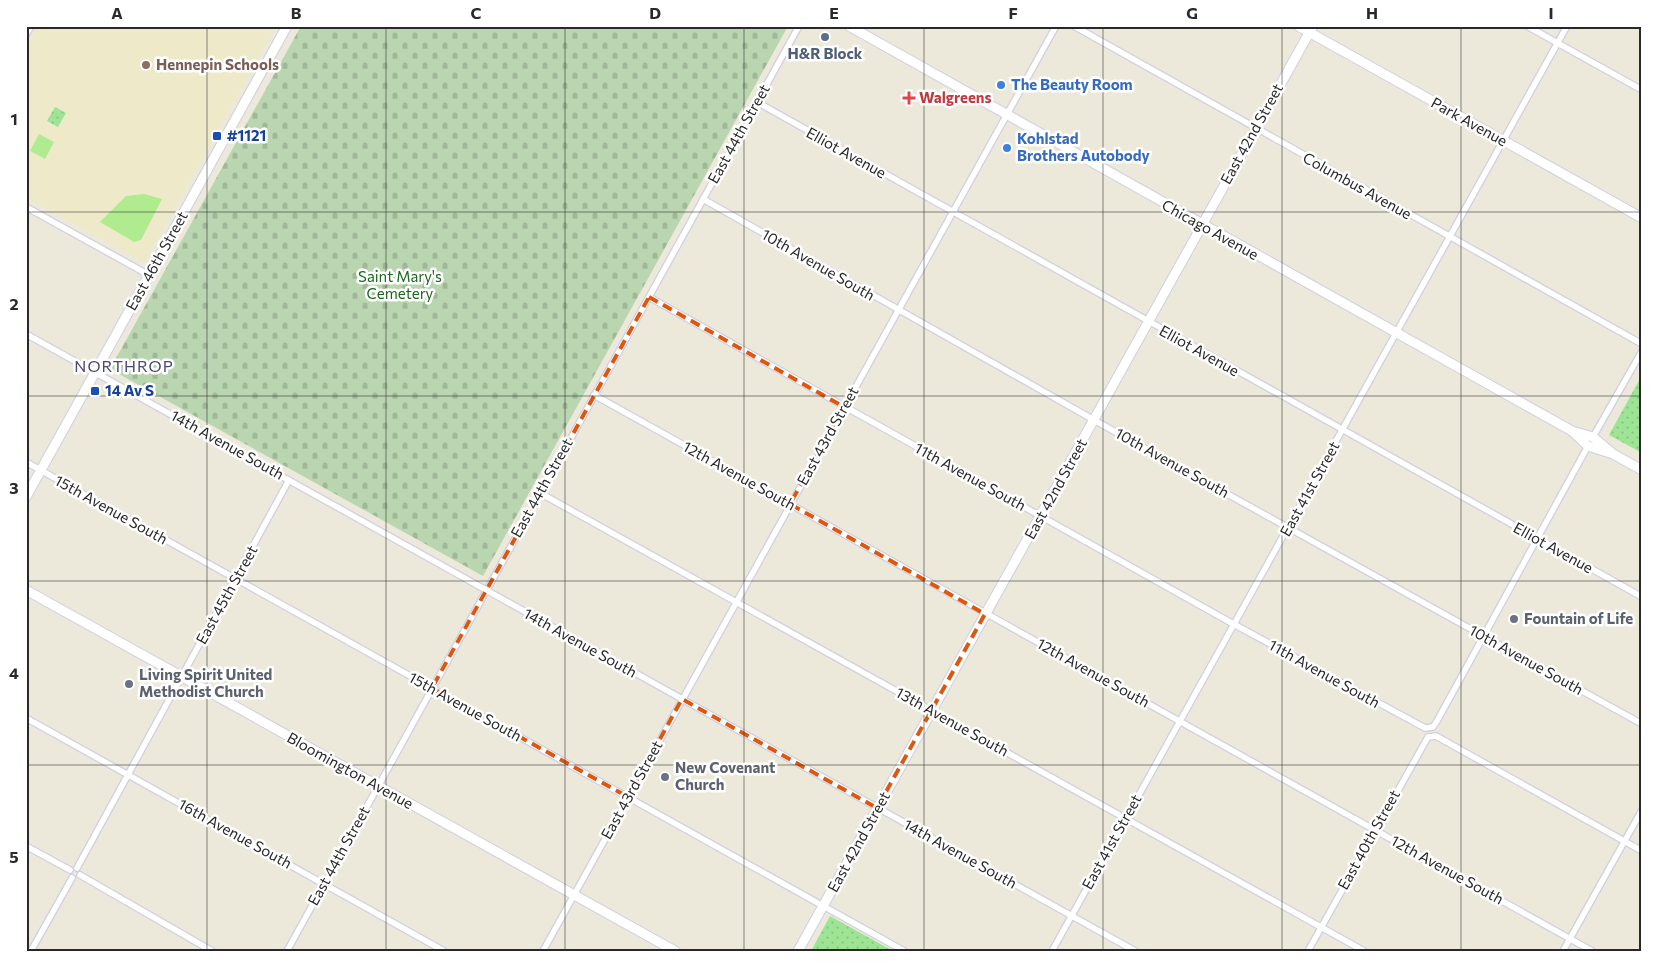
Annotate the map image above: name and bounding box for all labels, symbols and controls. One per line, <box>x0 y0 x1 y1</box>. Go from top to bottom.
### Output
text: A <box>111 3 123 22</box>
text: B <box>291 3 302 22</box>
text: C <box>471 3 482 22</box>
text: D <box>649 3 661 22</box>
text: E <box>829 3 839 22</box>
text: F <box>1008 3 1018 22</box>
text: G <box>1186 3 1198 22</box>
text: H <box>1366 3 1378 22</box>
text: I <box>1548 3 1554 22</box>
marker: H&R Block <box>819 31 831 43</box>
place label: H&R Block <box>788 44 863 62</box>
place label: Hennepin Schools <box>156 55 279 73</box>
marker: Hennepin Schools <box>140 59 152 71</box>
place label: The Beauty Room <box>1011 75 1133 93</box>
marker: The Beauty Room <box>995 79 1007 91</box>
street label: East 42nd Street <box>1216 80 1286 187</box>
street label: East 44th Street <box>703 81 773 186</box>
place label: Walgreens <box>919 88 992 106</box>
marker: Walgreens <box>903 92 915 104</box>
street label: Park Avenue <box>1428 93 1511 149</box>
text: 1 <box>10 109 18 128</box>
street label: Elliot Avenue <box>804 123 890 181</box>
place label: #1121 <box>227 126 266 144</box>
place label: Kohlstad Brothers Autobody <box>1017 129 1151 164</box>
marker: #1121 <box>211 130 223 142</box>
marker: Kohlstad Brothers Autobody <box>1001 142 1013 154</box>
street label: Columbus Avenue <box>1300 148 1415 222</box>
street label: Chicago Avenue <box>1159 195 1262 263</box>
street label: East 46th Street <box>121 208 191 313</box>
street label: 10th Avenue South <box>759 224 878 304</box>
park label: Saint Mary's Cemetery <box>358 267 442 302</box>
text: 2 <box>9 294 19 313</box>
street label: Elliot Avenue <box>1157 321 1243 379</box>
district label: NORTHROP <box>74 356 174 375</box>
place label: 14 Av S <box>105 381 154 399</box>
street label: East 43rd Street <box>793 383 862 488</box>
marker: 14 Av S <box>89 385 101 397</box>
street label: 14th Avenue South <box>168 406 287 483</box>
street label: 10th Avenue South <box>1112 423 1233 501</box>
street label: East 44th Street <box>506 435 576 540</box>
street label: East 42nd Street <box>1020 435 1090 542</box>
street label: 12th Avenue South <box>680 437 799 514</box>
street label: 11th Avenue South <box>912 438 1029 514</box>
street label: East 41st Street <box>1276 438 1343 539</box>
street label: 15th Avenue South <box>52 471 171 548</box>
text: 3 <box>9 478 19 497</box>
street label: Elliot Avenue <box>1511 518 1597 576</box>
street label: East 45th Street <box>192 542 261 647</box>
street label: 14th Avenue South <box>521 604 640 681</box>
place label: Fountain of Life <box>1524 609 1633 627</box>
marker: Fountain of Life <box>1508 613 1520 625</box>
street label: 10th Avenue South <box>1466 620 1587 698</box>
street label: 12th Avenue South <box>1034 634 1153 711</box>
street label: 11th Avenue South <box>1266 635 1383 711</box>
text: 4 <box>9 663 19 682</box>
place label: Living Spirit United Methodist Church <box>139 665 272 700</box>
street label: 15th Avenue South <box>406 668 525 745</box>
marker: Living Spirit United Methodist Church <box>123 678 135 690</box>
street label: 13th Avenue South <box>893 683 1012 760</box>
street label: Bloomington Avenue <box>284 728 417 812</box>
street label: East 43rd Street <box>597 737 666 842</box>
place label: New Covenant Church <box>675 758 775 793</box>
marker: New Covenant Church <box>659 771 671 783</box>
street label: East 40th Street <box>1333 786 1403 893</box>
street label: East 42nd Street <box>823 788 893 895</box>
street label: East 41st Street <box>1078 791 1145 892</box>
street label: 16th Avenue South <box>176 794 295 872</box>
street label: East 44th Street <box>303 803 373 908</box>
street label: 14th Avenue South <box>901 815 1020 892</box>
street label: 12th Avenue South <box>1388 831 1507 908</box>
text: 5 <box>9 847 19 866</box>

